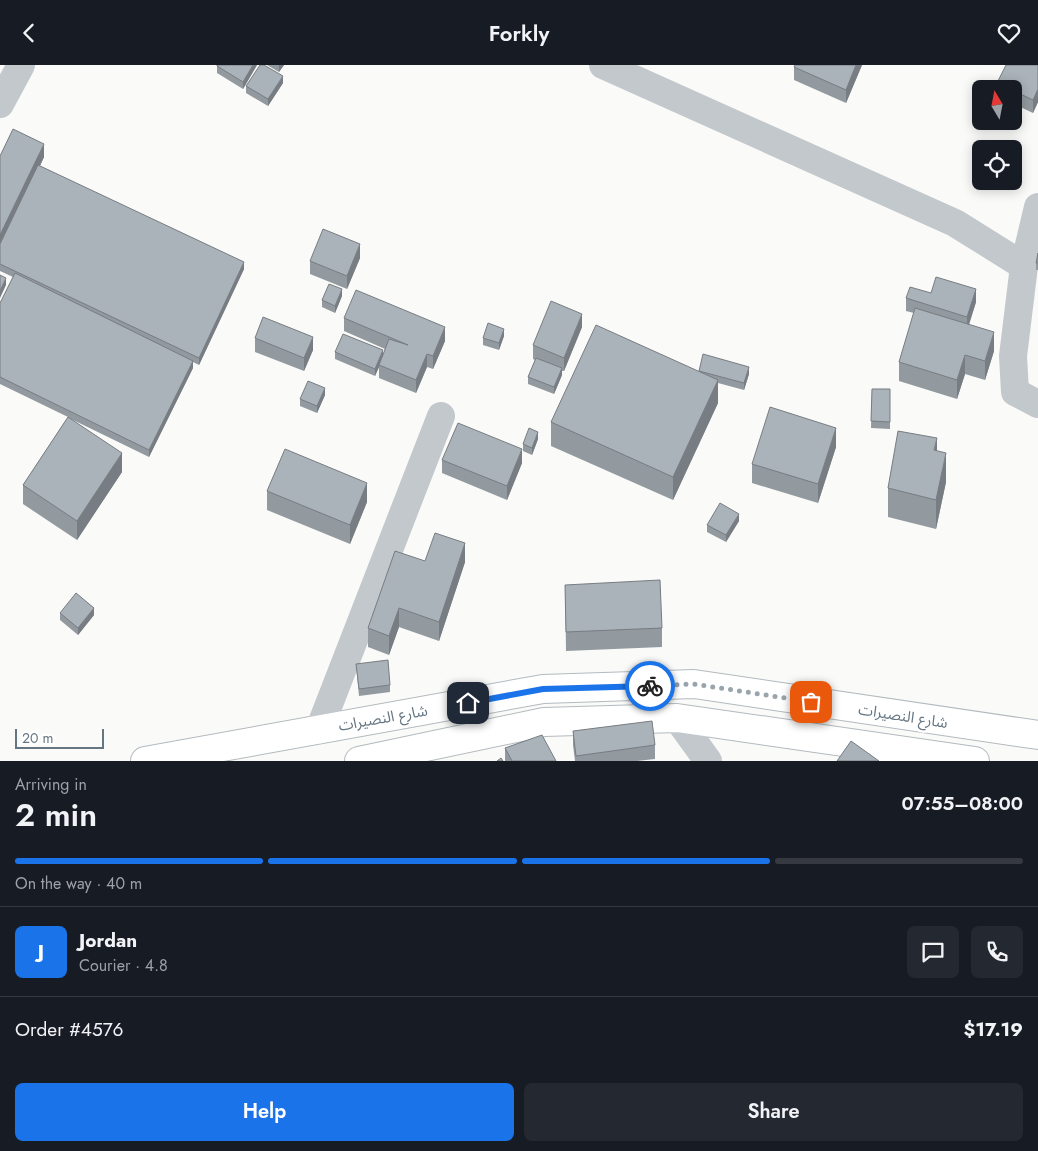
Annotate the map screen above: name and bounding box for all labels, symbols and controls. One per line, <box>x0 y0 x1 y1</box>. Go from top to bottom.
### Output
text: Forkly <box>489 17 549 49</box>
icon: back <box>15 19 43 47</box>
icon: heart <box>995 19 1023 47</box>
north arrow <box>972 80 1022 130</box>
map controls <box>972 80 1022 190</box>
button: locate <box>972 140 1022 190</box>
courier <box>625 661 675 711</box>
icon: bike <box>636 672 664 700</box>
pin <box>790 681 832 723</box>
pin <box>447 682 489 724</box>
icon: bag <box>797 688 825 716</box>
icon: home <box>454 689 482 717</box>
street label: شارع النصيرات <box>857 698 950 735</box>
street label: شارع النصيرات <box>337 699 430 738</box>
scale bar <box>15 726 104 749</box>
text: 20 m <box>22 728 54 748</box>
text: Arriving in <box>15 773 87 796</box>
text: 07:55–08:00 <box>902 790 1023 817</box>
text: 2 min <box>15 792 97 838</box>
text: On the way · 40 m <box>15 872 142 895</box>
button: chat <box>907 926 959 978</box>
button: phone <box>971 926 1023 978</box>
text: Jordan <box>79 927 137 954</box>
text: J <box>38 938 44 965</box>
text: Courier · 4.8 <box>79 954 168 977</box>
text: Order #4576 <box>15 1016 124 1043</box>
text: $17.19 <box>963 1016 1023 1043</box>
button: Help <box>15 1083 514 1141</box>
button: Share <box>524 1083 1023 1141</box>

